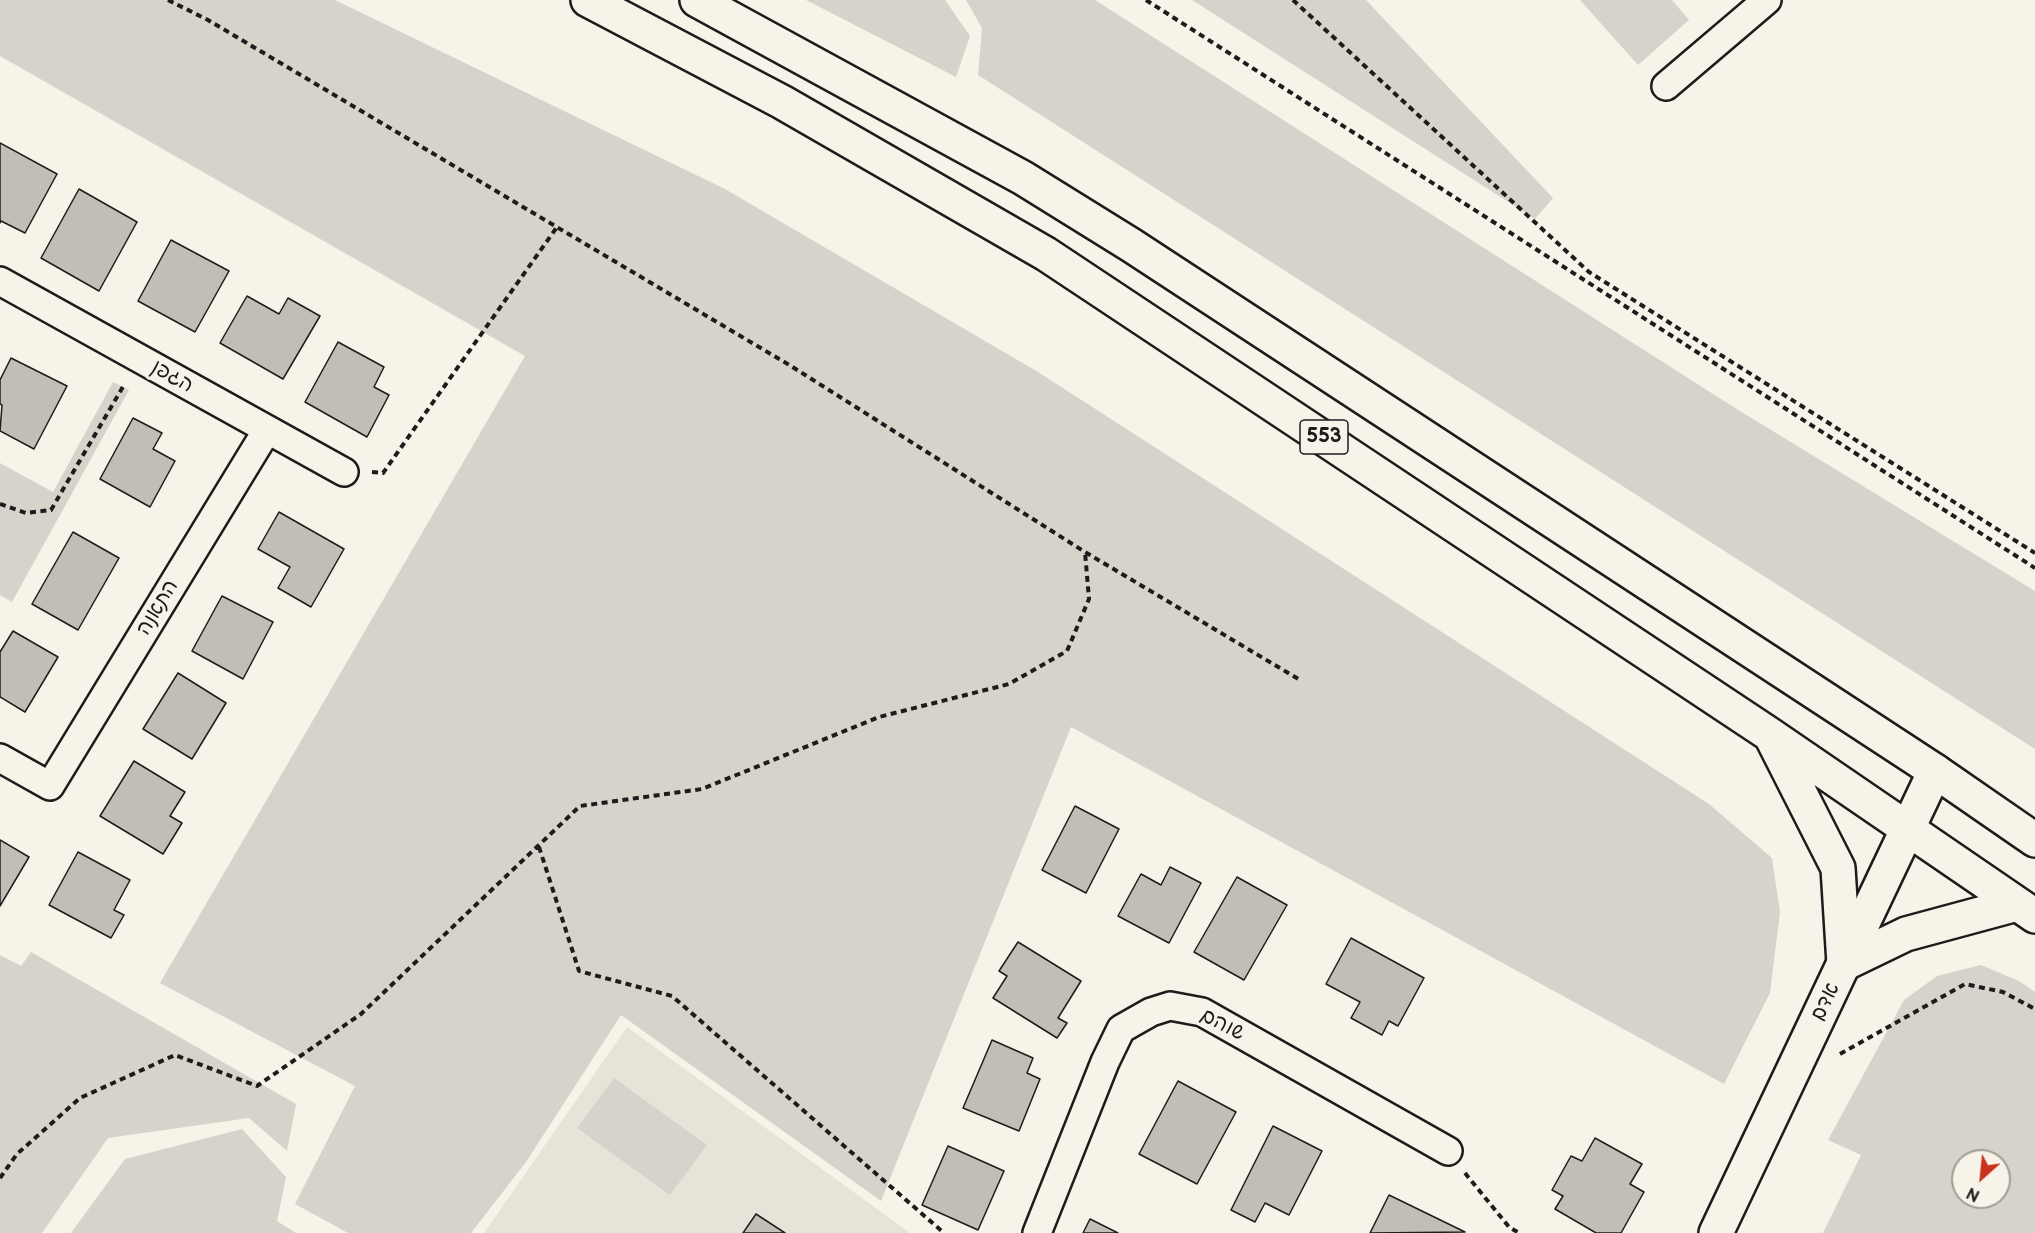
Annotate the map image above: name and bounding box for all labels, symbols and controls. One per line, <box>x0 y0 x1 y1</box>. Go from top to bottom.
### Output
street label: הגפן <box>146 355 198 399</box>
road number: 553 <box>1300 420 1348 454</box>
street label: התאנה <box>132 575 184 641</box>
street label: אדם <box>1806 979 1846 1025</box>
street label: שוהם <box>1196 1003 1248 1047</box>
north arrow <box>1951 1149 2011 1209</box>
text: N <box>1964 1183 1983 1205</box>

